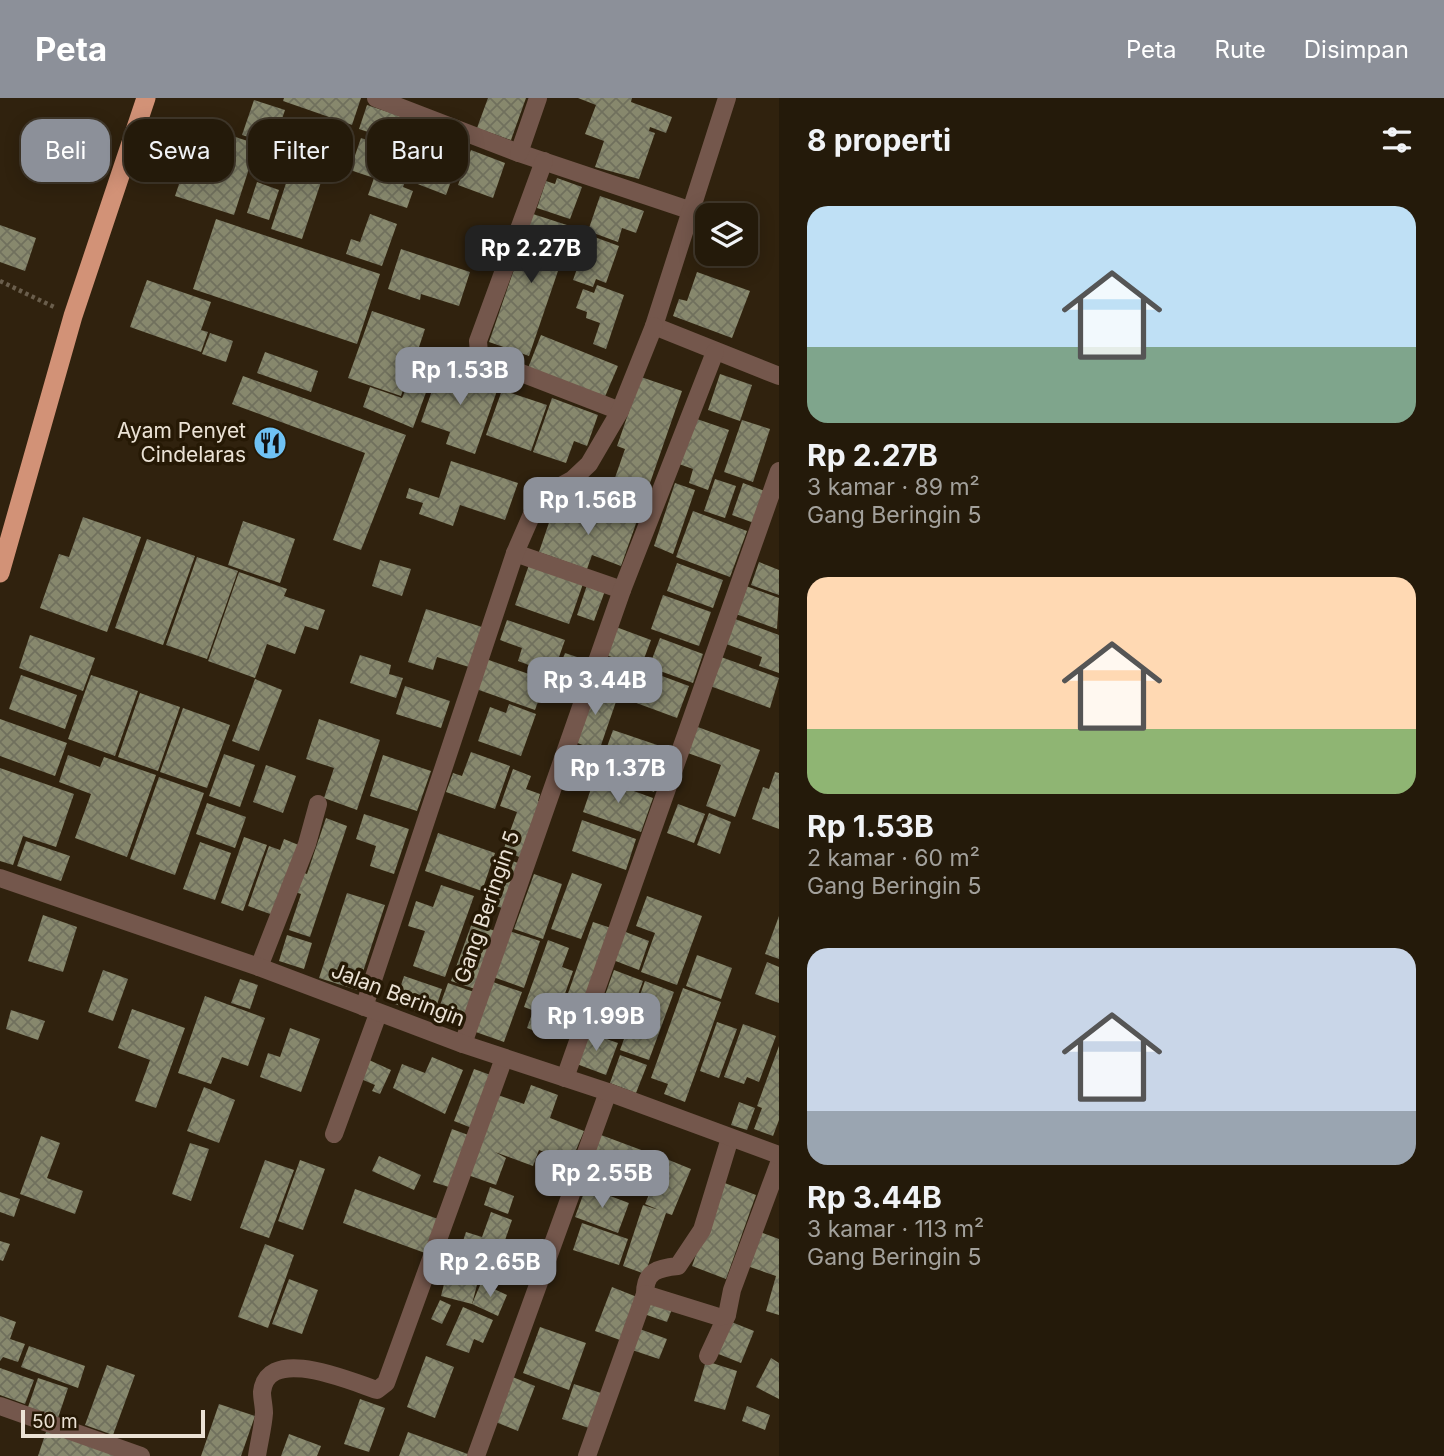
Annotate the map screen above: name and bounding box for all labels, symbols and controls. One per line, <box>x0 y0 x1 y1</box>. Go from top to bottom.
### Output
text: Peta <box>35 29 107 69</box>
text: Peta <box>1126 35 1177 64</box>
text: Rute <box>1215 35 1266 64</box>
text: Disimpan <box>1304 35 1409 64</box>
chip: Beli <box>21 119 110 182</box>
chip: Sewa <box>124 119 234 182</box>
chip: Filter <box>248 119 353 182</box>
chip: Baru <box>367 119 468 182</box>
icon: filters <box>1378 121 1416 159</box>
text: 8 properti <box>807 122 951 158</box>
map controls <box>695 203 758 266</box>
button: layers <box>695 203 758 266</box>
pin: Rp 2.27B <box>459 226 603 285</box>
text: Rp 2.27B <box>481 234 581 262</box>
icon: home <box>1049 252 1175 378</box>
pin: Rp 1.53B <box>388 348 532 407</box>
text: Rp 1.53B <box>411 356 509 384</box>
place label: Ayam Penyet Cindelaras <box>117 418 246 467</box>
restaurant icon: Ayam Penyet Cindelaras <box>251 424 289 462</box>
text: Rp 2.27B <box>807 437 938 473</box>
text: 3 kamar · 89 m² <box>807 473 980 501</box>
pin: Rp 1.56B <box>516 478 660 537</box>
text: Rp 1.56B <box>539 486 637 514</box>
text: Gang Beringin 5 <box>807 501 982 529</box>
icon: home <box>1049 623 1175 749</box>
pin: Rp 3.44B <box>523 658 667 717</box>
text: Rp 3.44B <box>543 666 647 694</box>
pin: Rp 1.37B <box>546 746 690 805</box>
text: Rp 1.37B <box>570 754 666 782</box>
text: Rp 1.53B <box>807 808 934 844</box>
street label: Gang Beringin 5 <box>449 827 524 986</box>
text: 2 kamar · 60 m² <box>807 844 980 872</box>
text: Gang Beringin 5 <box>807 872 982 900</box>
street label: Jalan Beringin <box>328 958 469 1031</box>
pin: Rp 1.99B <box>524 993 668 1053</box>
icon: home <box>1049 994 1175 1120</box>
text: Rp 1.99B <box>547 1002 645 1030</box>
pin: Rp 2.55B <box>530 1150 674 1210</box>
text: Rp 2.55B <box>551 1159 653 1187</box>
text: Rp 3.44B <box>807 1179 942 1215</box>
text: 3 kamar · 113 m² <box>807 1215 984 1243</box>
pin: Rp 2.65B <box>418 1240 562 1299</box>
text: Gang Beringin 5 <box>807 1243 982 1271</box>
text: Rp 2.65B <box>439 1248 541 1276</box>
scale bar <box>21 1407 205 1439</box>
text: 50 m <box>32 1410 78 1433</box>

